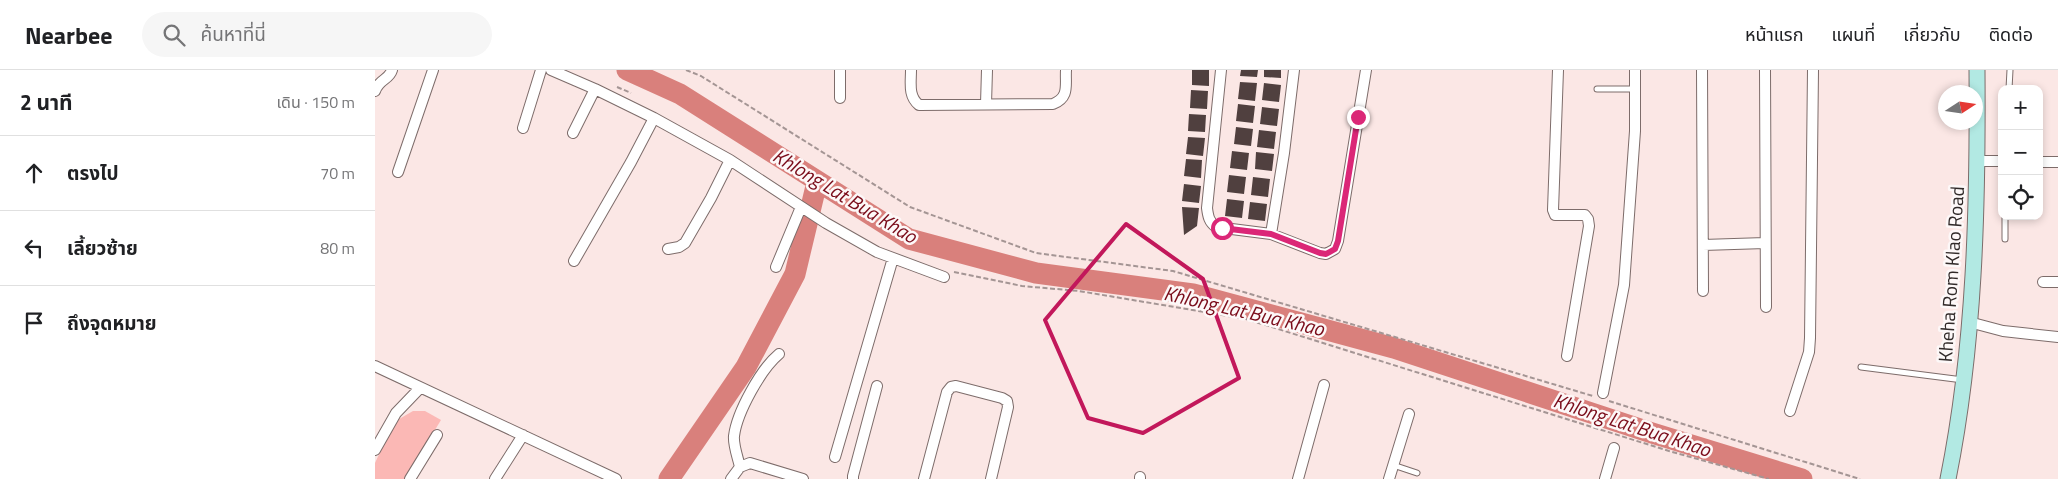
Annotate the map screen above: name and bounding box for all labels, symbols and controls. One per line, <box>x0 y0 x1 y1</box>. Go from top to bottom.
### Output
search box <box>142 12 492 57</box>
text: Nearbee <box>25 17 112 53</box>
text: ค้นหาที่นี่ <box>200 19 266 48</box>
icon: search <box>160 21 188 49</box>
text: หน้าแรก <box>1745 21 1803 48</box>
text: แผนที่ <box>1831 21 1875 48</box>
text: เกี่ยวกับ <box>1903 21 1961 48</box>
text: ติดต่อ <box>1989 21 2033 48</box>
north arrow <box>1938 85 1983 130</box>
map controls <box>1998 85 2043 220</box>
button: + <box>1998 85 2043 130</box>
text: 2 นาที <box>20 86 73 118</box>
text: เดิน · 150 m <box>276 90 355 114</box>
route end <box>1347 106 1370 129</box>
button: − <box>1998 130 2043 175</box>
water label: Khlong Lat Bua Khao <box>767 140 924 252</box>
text: ตรงไป <box>67 158 119 187</box>
icon: ahead <box>20 159 48 187</box>
text: 70 m <box>320 161 355 185</box>
button: locate <box>1998 175 2043 220</box>
street label: Kheha Rom Klao Road <box>1930 185 1971 363</box>
route start <box>1211 217 1234 240</box>
text: เลี้ยวซ้าย <box>67 233 138 262</box>
icon: left <box>20 234 48 262</box>
text: 80 m <box>320 236 355 260</box>
water label: Khlong Lat Bua Khao <box>1161 277 1328 344</box>
text: ถึงจุดหมาย <box>67 308 157 337</box>
icon: arrive <box>20 309 48 337</box>
water label: Khlong Lat Bua Khao <box>1550 384 1716 465</box>

